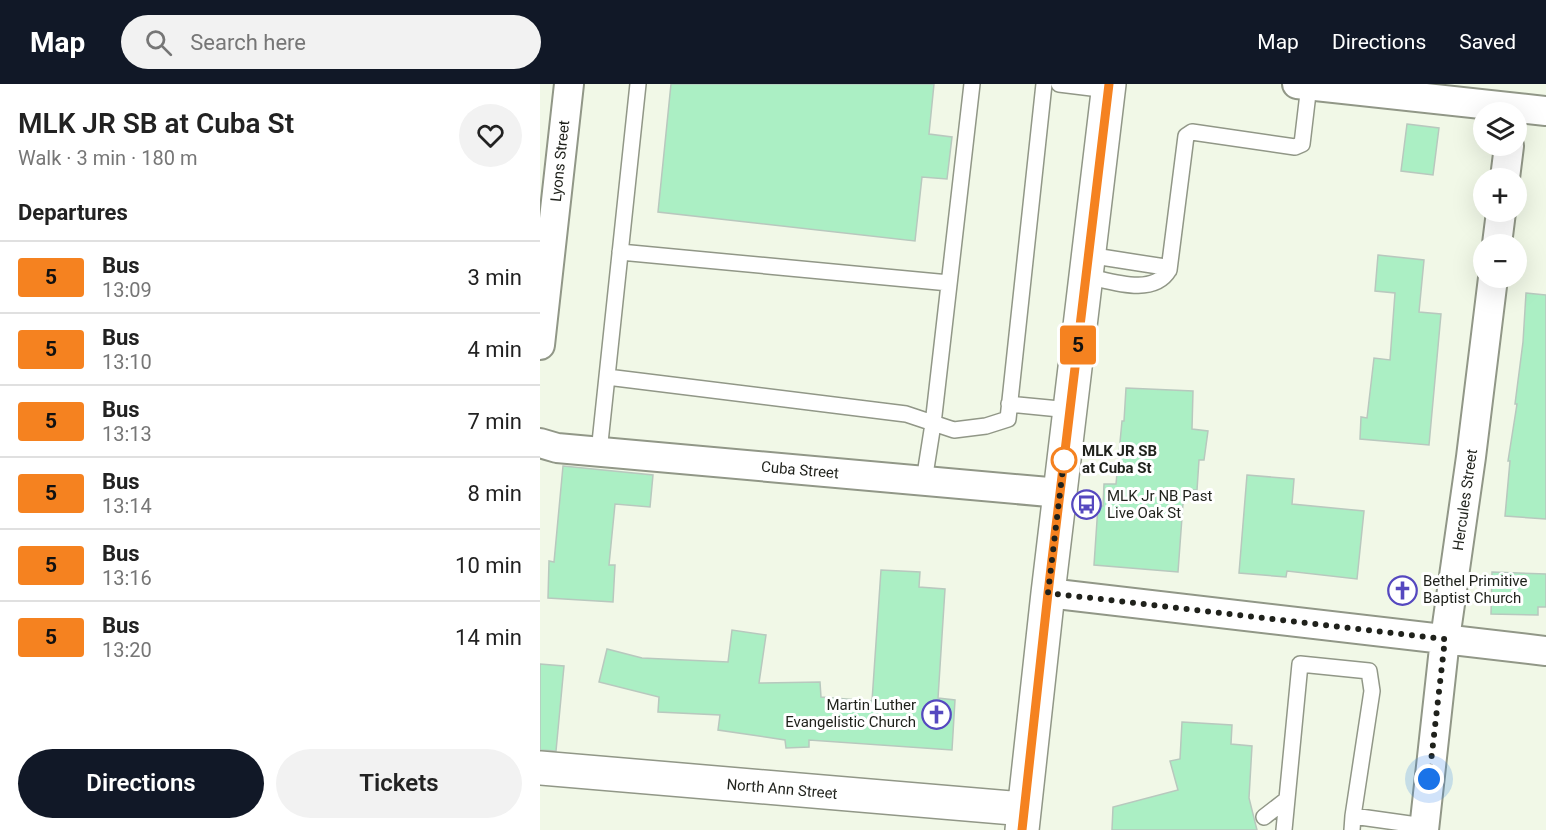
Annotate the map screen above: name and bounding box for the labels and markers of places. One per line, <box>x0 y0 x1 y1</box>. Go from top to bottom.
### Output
place label: MLK JR SB at Cuba St <box>1082 442 1157 477</box>
marker: MLK JR SB at Cuba St <box>1051 447 1077 473</box>
place label: MLK Jr NB Past Live Oak St <box>1107 487 1212 522</box>
bus stop icon: MLK Jr NB Past Live Oak St <box>1070 489 1102 521</box>
place label: Bethel Primitive Baptist Church <box>1423 572 1528 607</box>
church icon: Bethel Primitive Baptist Church <box>1386 574 1418 606</box>
place label: Martin Luther Evangelistic Church <box>785 696 916 731</box>
church icon: Martin Luther Evangelistic Church <box>921 698 953 730</box>

